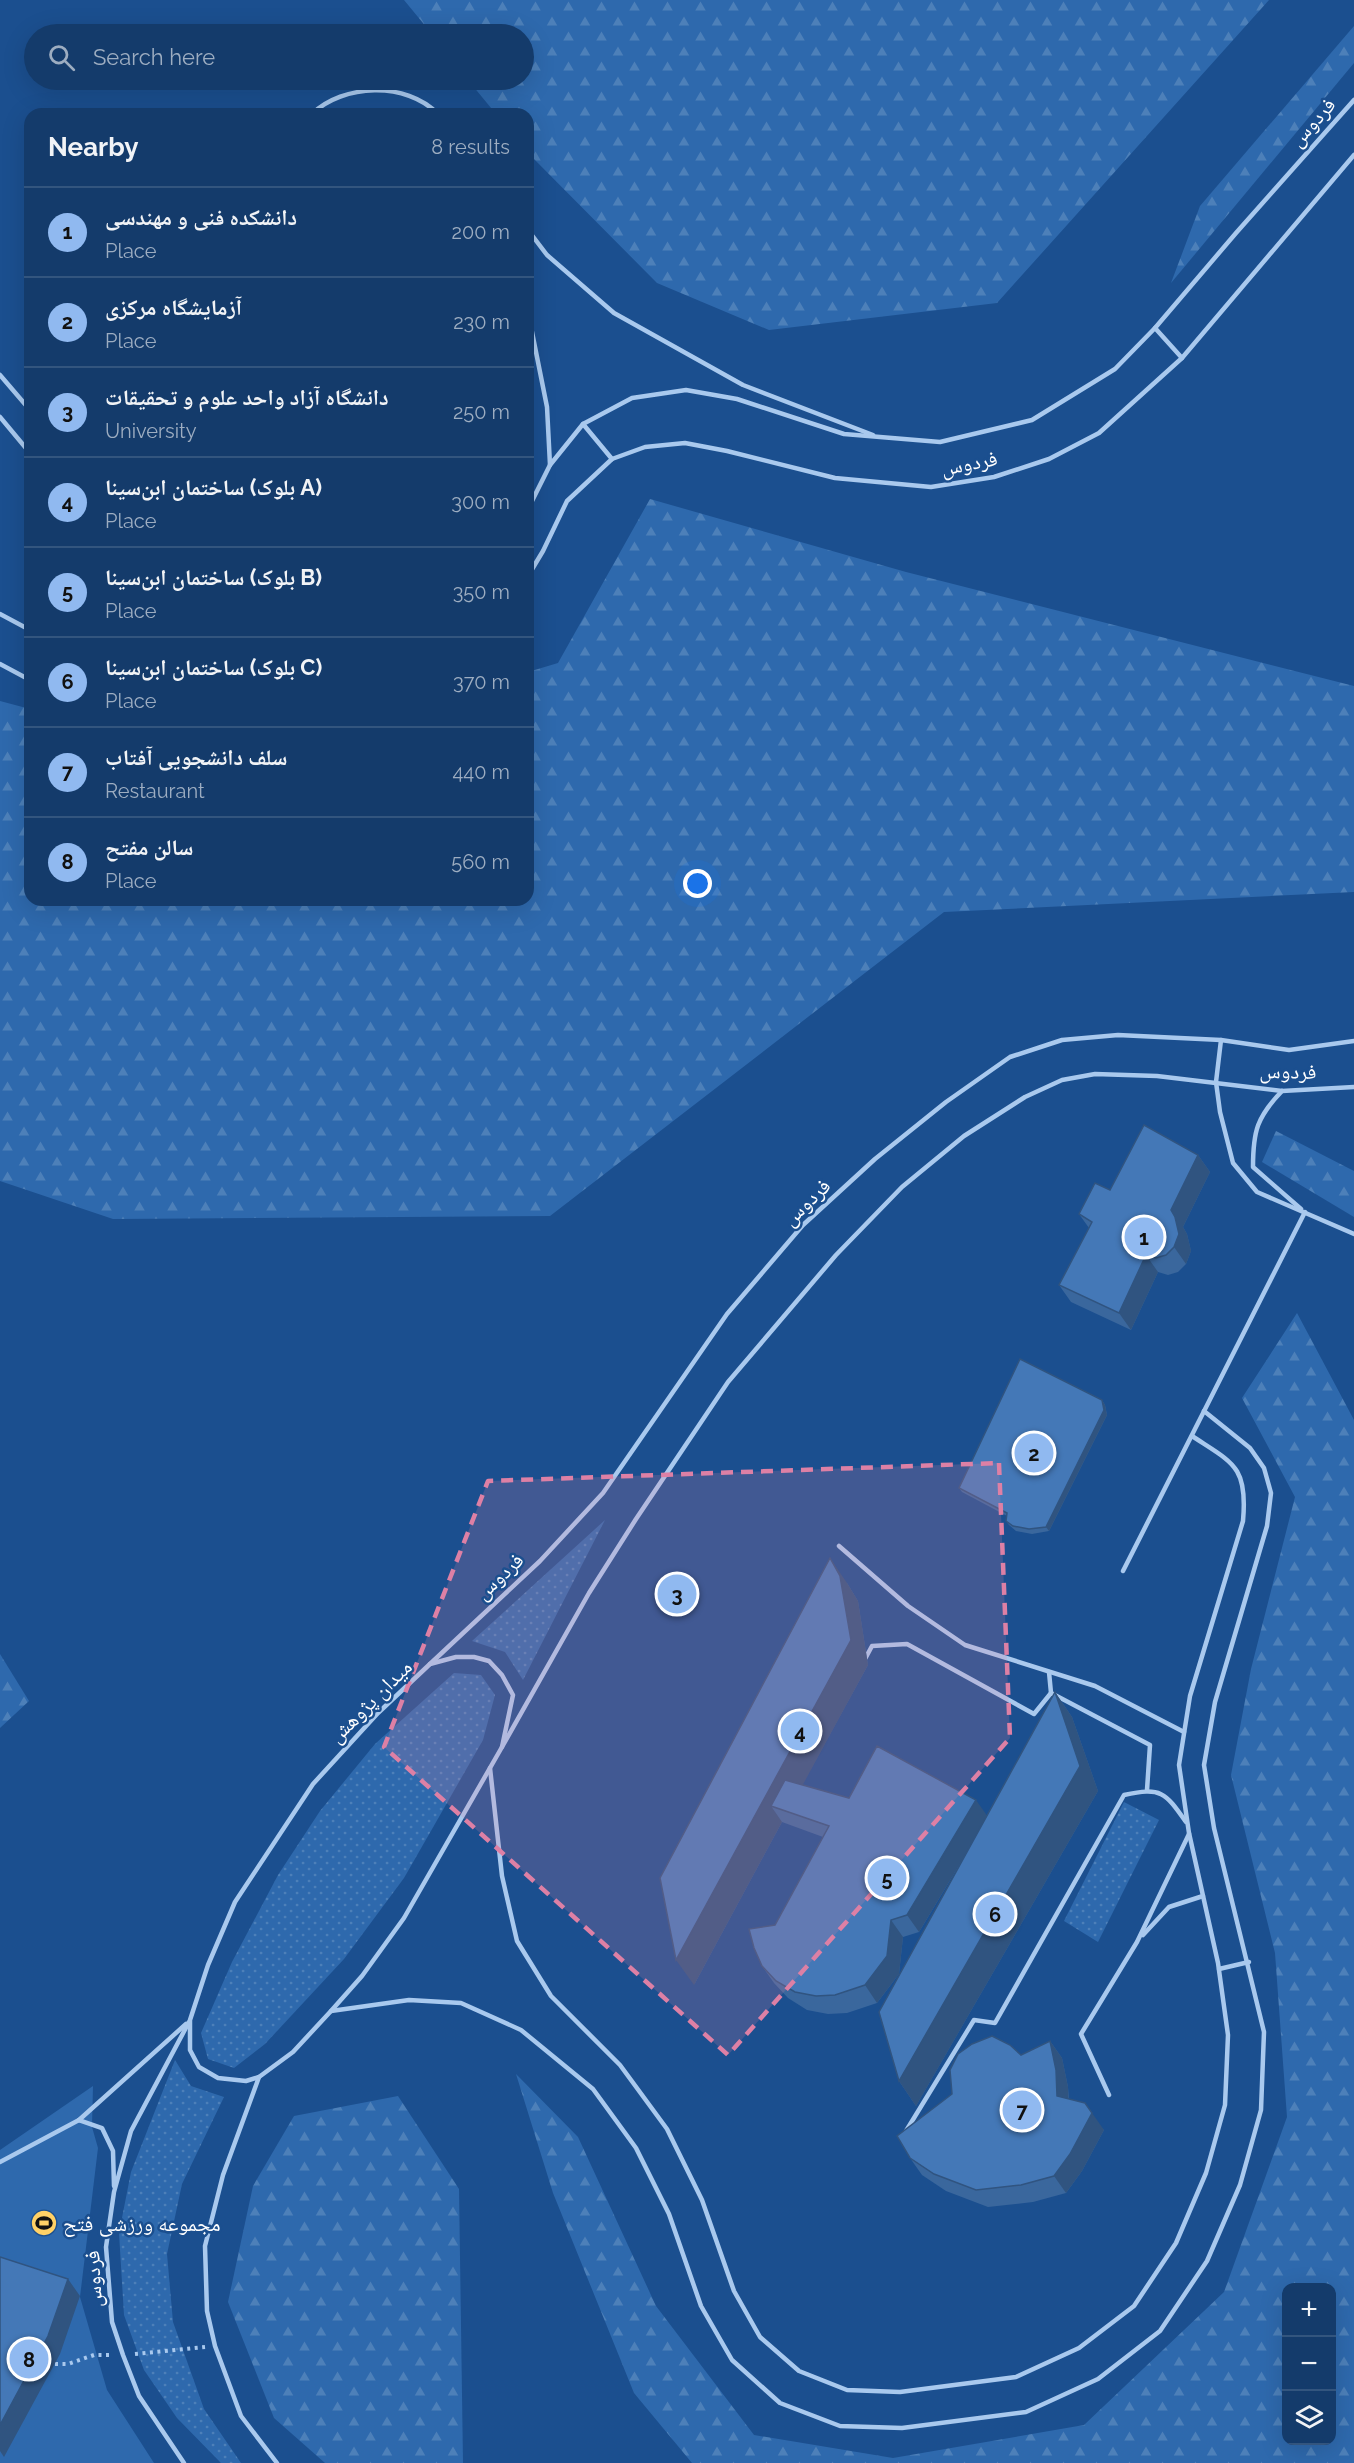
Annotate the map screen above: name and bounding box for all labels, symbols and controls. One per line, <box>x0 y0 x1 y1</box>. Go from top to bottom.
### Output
search box <box>24 24 534 90</box>
icon: search <box>45 41 78 74</box>
text: Search here <box>93 44 215 70</box>
street label: فردوس <box>1284 92 1341 152</box>
text: Nearby <box>48 132 138 162</box>
text: 8 results <box>431 135 510 159</box>
text: دانشکده فنی و مهندسی <box>105 204 297 230</box>
text: 1 <box>63 220 72 244</box>
text: 200 m <box>452 220 510 244</box>
text: Place <box>105 239 156 263</box>
text: آزمایشگاه مرکزی <box>105 294 242 320</box>
text: 2 <box>62 310 73 334</box>
text: 230 m <box>453 310 510 334</box>
text: Place <box>105 329 156 353</box>
text: دانشگاه آزاد واحد علوم و تحقیقات <box>105 384 389 410</box>
text: 3 <box>62 400 73 424</box>
text: 250 m <box>453 400 510 424</box>
text: University <box>105 419 197 443</box>
street label: فردوس <box>939 445 1000 482</box>
text: ساختمان ابن‌سینا (بلوک A) <box>105 474 322 500</box>
text: 4 <box>62 490 73 514</box>
text: 300 m <box>451 490 510 514</box>
text: Place <box>105 509 156 533</box>
text: ساختمان ابن‌سینا (بلوک B) <box>105 564 322 590</box>
text: 5 <box>62 580 73 604</box>
text: 350 m <box>453 580 510 604</box>
text: Place <box>105 599 156 623</box>
text: ساختمان ابن‌سینا (بلوک C) <box>105 654 322 680</box>
text: 6 <box>61 670 74 694</box>
text: 370 m <box>453 670 510 694</box>
text: Place <box>105 689 156 713</box>
text: سلف دانشجویی آفتاب <box>105 744 287 770</box>
text: 7 <box>62 760 73 784</box>
text: 440 m <box>452 760 510 784</box>
text: Restaurant <box>105 779 205 803</box>
text: سالن مفتح <box>105 834 193 860</box>
text: 8 <box>61 850 74 874</box>
text: 560 m <box>451 850 510 874</box>
text: Place <box>105 869 156 893</box>
your location <box>683 869 712 898</box>
street label: فردوس <box>1259 1058 1317 1085</box>
street label: فردوس <box>777 1173 836 1232</box>
pin: 1 <box>1124 1214 1164 1260</box>
pin: 2 <box>1014 1430 1054 1476</box>
street label: فردوس <box>470 1547 529 1605</box>
pin: 3 <box>658 1572 696 1616</box>
street label: میدان پژوهش <box>323 1654 417 1748</box>
pin: 4 <box>780 1708 820 1754</box>
pin: 5 <box>868 1856 906 1900</box>
pin: 6 <box>976 1892 1014 1936</box>
pin: 7 <box>1002 2088 1042 2132</box>
sports icon: مجموعه ورزشی فتح <box>29 2208 59 2238</box>
place label: مجموعه ورزشی فتح <box>63 2211 221 2237</box>
street label: فردوس <box>79 2250 108 2308</box>
map controls <box>1282 2283 1336 2445</box>
button: + <box>1282 2283 1336 2337</box>
pin: 8 <box>9 2336 48 2382</box>
button: − <box>1282 2337 1336 2391</box>
button: layers <box>1282 2391 1336 2445</box>

